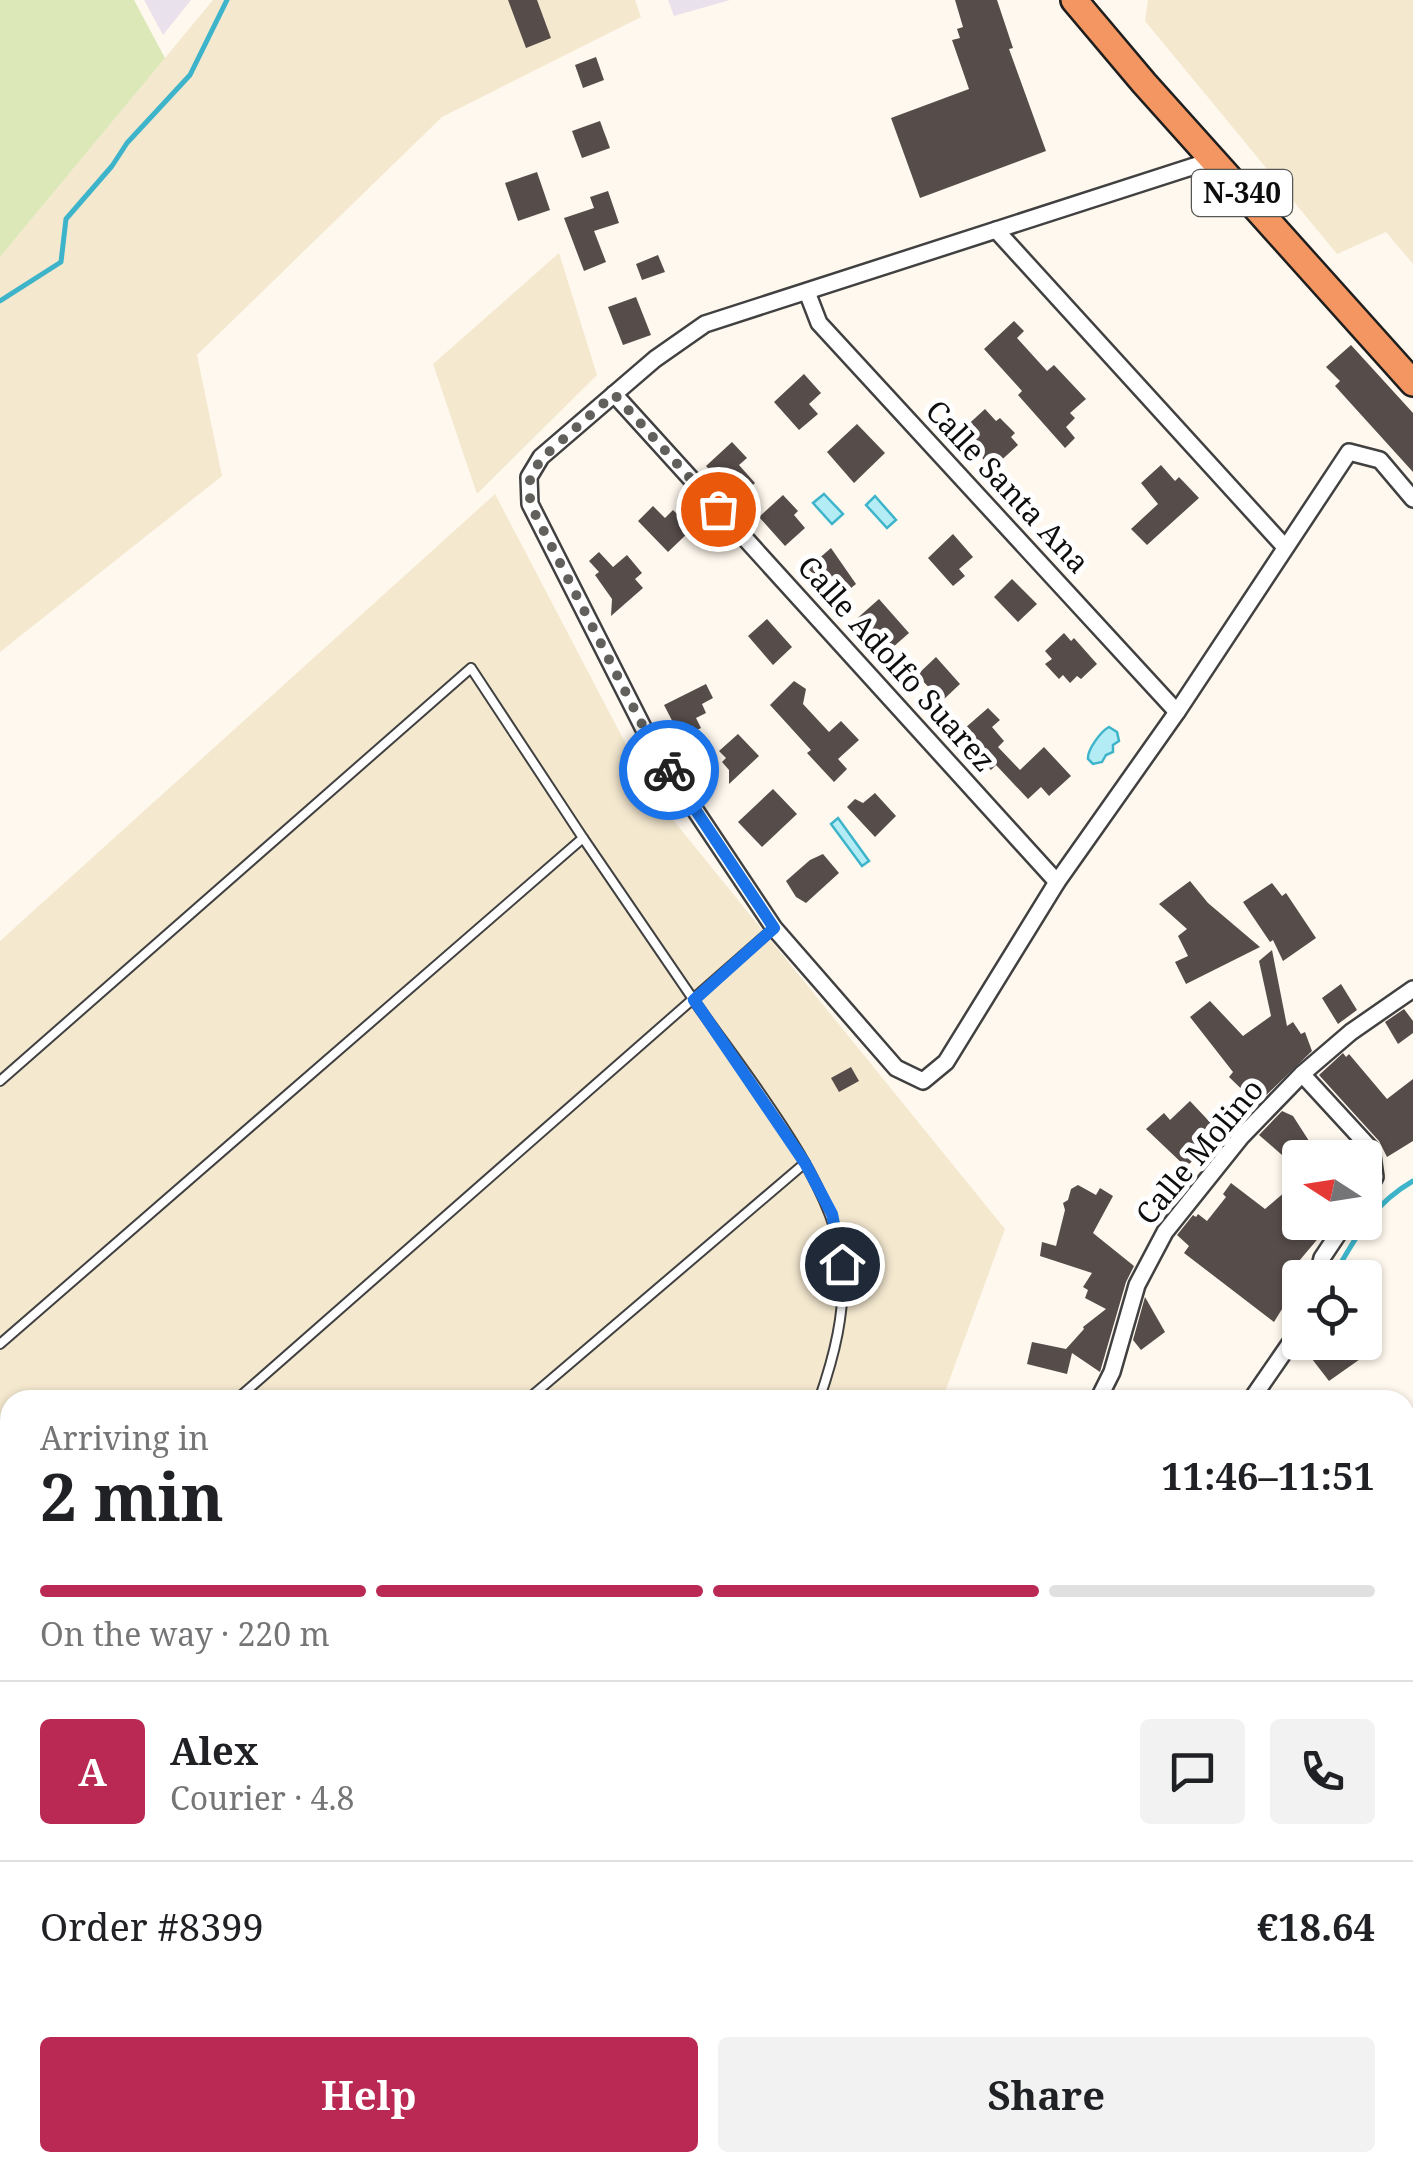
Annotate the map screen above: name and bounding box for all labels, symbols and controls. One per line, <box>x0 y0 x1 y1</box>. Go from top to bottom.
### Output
road number: N-340 <box>1192 170 1292 216</box>
street label: Calle Santa Ana <box>917 390 1099 581</box>
pin <box>676 467 761 552</box>
icon: bag <box>691 482 746 537</box>
street label: Calle Adolfo Suarez <box>789 546 1005 780</box>
courier <box>619 720 719 820</box>
icon: bike <box>642 743 697 798</box>
street label: Calle Molino <box>1126 1069 1272 1233</box>
north arrow <box>1282 1140 1382 1240</box>
map controls <box>1282 1140 1382 1360</box>
pin <box>800 1222 885 1307</box>
icon: home <box>815 1237 870 1292</box>
button: locate <box>1282 1260 1382 1360</box>
text: Arriving in <box>40 1416 209 1459</box>
text: 11:46–11:51 <box>1161 1449 1375 1501</box>
text: 2 min <box>40 1452 224 1540</box>
text: On the way · 220 m <box>40 1612 330 1655</box>
button: chat <box>1140 1719 1245 1824</box>
button: phone <box>1270 1719 1375 1824</box>
text: Alex <box>170 1724 258 1776</box>
text: A <box>78 1745 107 1797</box>
text: Courier · 4.8 <box>170 1776 354 1819</box>
text: Order #8399 <box>40 1900 264 1952</box>
text: €18.64 <box>1257 1900 1375 1952</box>
button: Help <box>40 2037 698 2152</box>
button: Share <box>718 2037 1375 2152</box>

